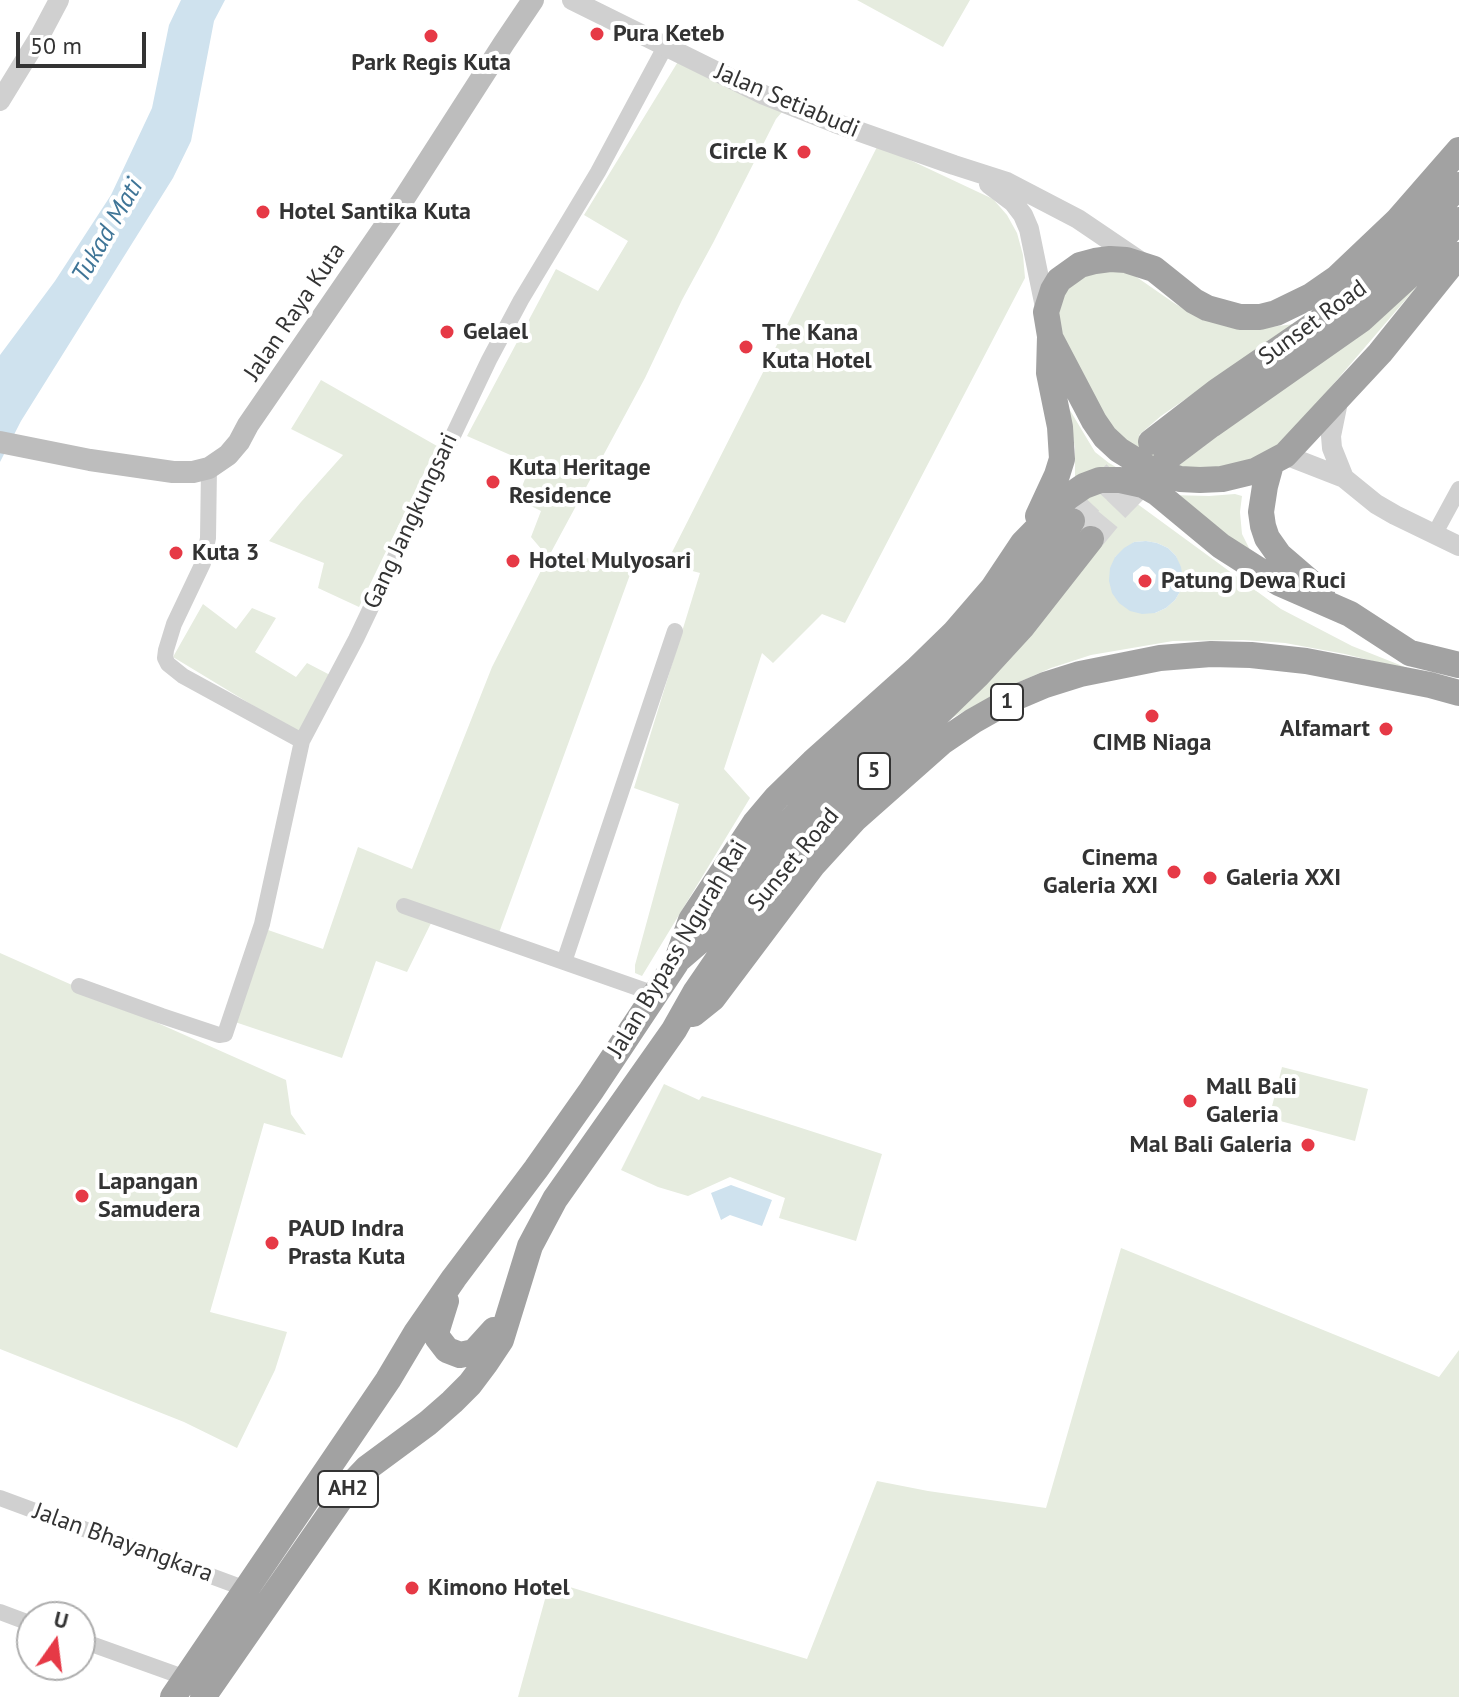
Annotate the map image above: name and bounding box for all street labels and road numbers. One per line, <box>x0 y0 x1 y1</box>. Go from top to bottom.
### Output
street label: Jalan Setiabudi <box>711 58 863 144</box>
street label: Jalan Raya Kuta <box>238 238 352 386</box>
street label: Sunset Road <box>1253 274 1373 372</box>
street label: Gang Jangkungsari <box>358 428 464 614</box>
road number: 1 <box>991 684 1023 720</box>
road number: 5 <box>858 753 890 789</box>
street label: Sunset Road <box>742 802 846 918</box>
street label: Jalan Bypass Ngurah Rai <box>602 835 754 1063</box>
road number: AH2 <box>318 1471 378 1507</box>
street label: Jalan Bhayangkara <box>29 1497 217 1589</box>

